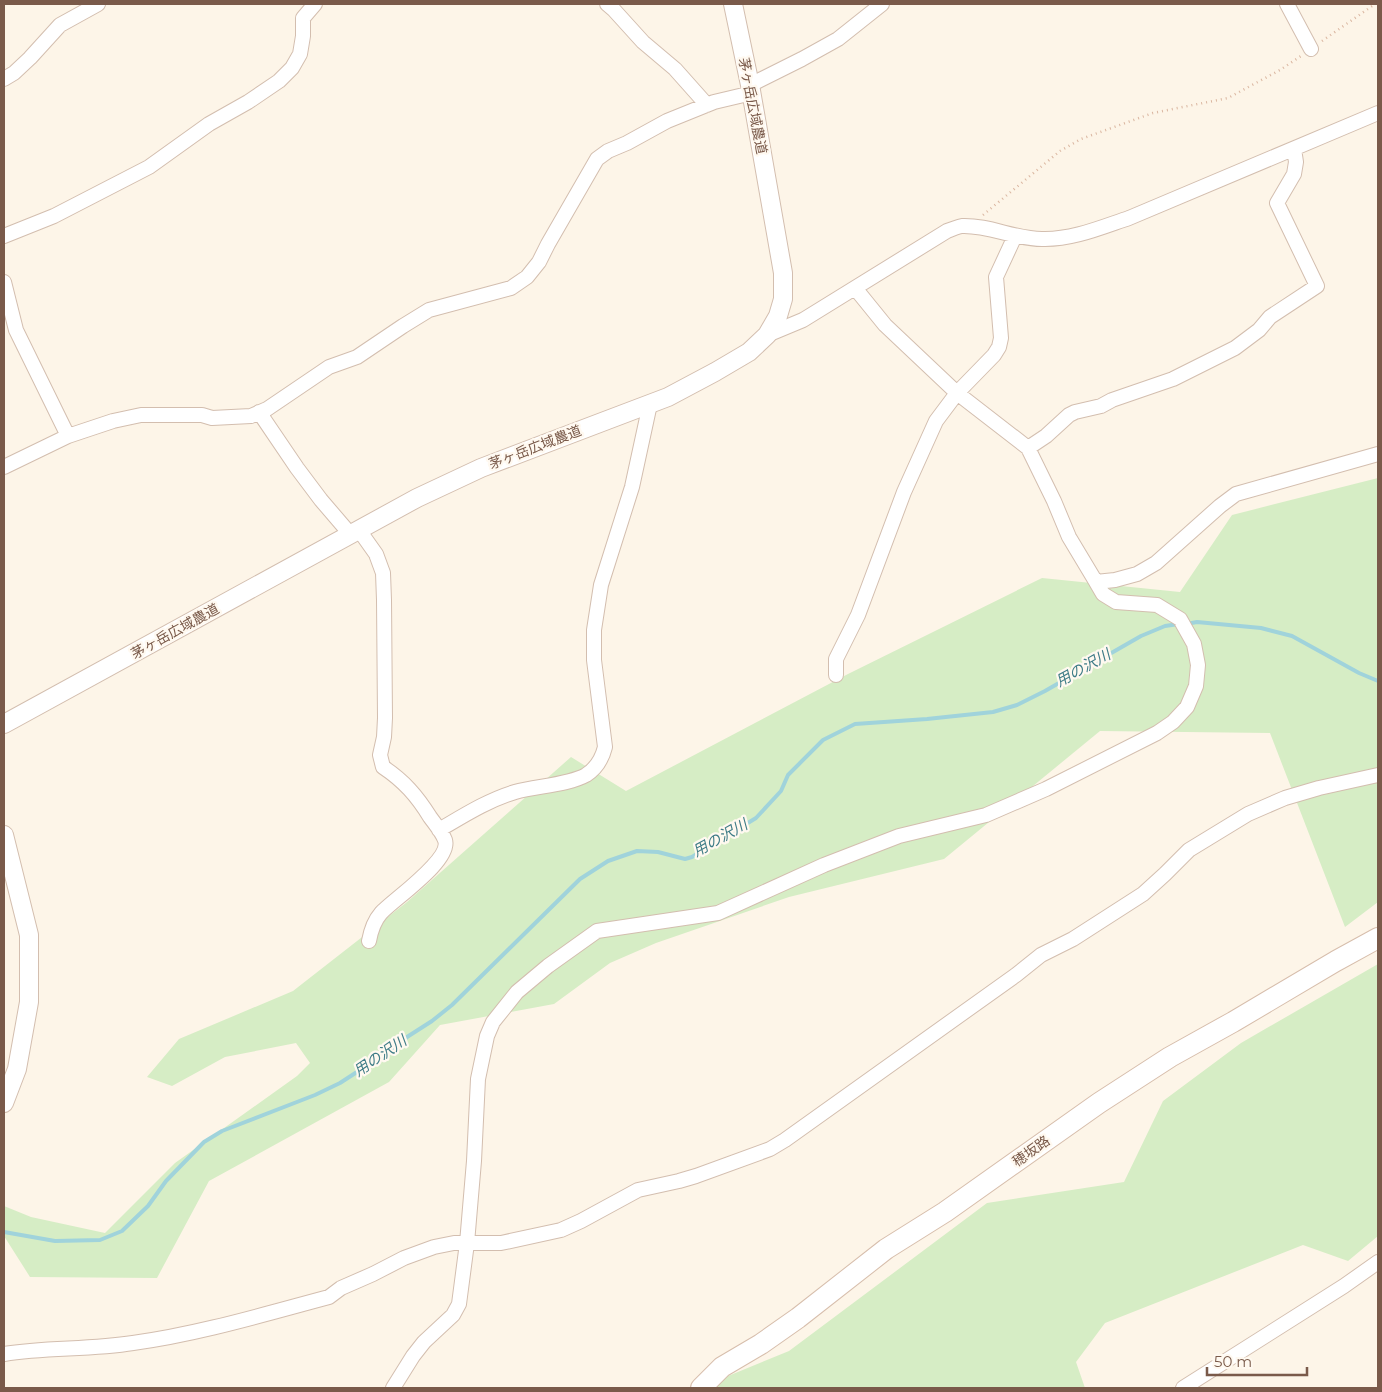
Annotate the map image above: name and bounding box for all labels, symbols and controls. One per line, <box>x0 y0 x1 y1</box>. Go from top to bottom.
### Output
street label: 茅ヶ岳広域農道 <box>735 56 771 156</box>
street label: 茅ヶ岳広域農道 <box>486 421 584 473</box>
street label: 茅ヶ岳広域農道 <box>128 599 222 663</box>
water label: 用の沢川 <box>1052 644 1115 690</box>
water label: 用の沢川 <box>689 814 752 860</box>
water label: 用の沢川 <box>350 1030 412 1080</box>
street label: 穂坂路 <box>1009 1132 1053 1170</box>
scale bar <box>1207 1344 1307 1376</box>
text: 50 m <box>1214 1352 1252 1371</box>

